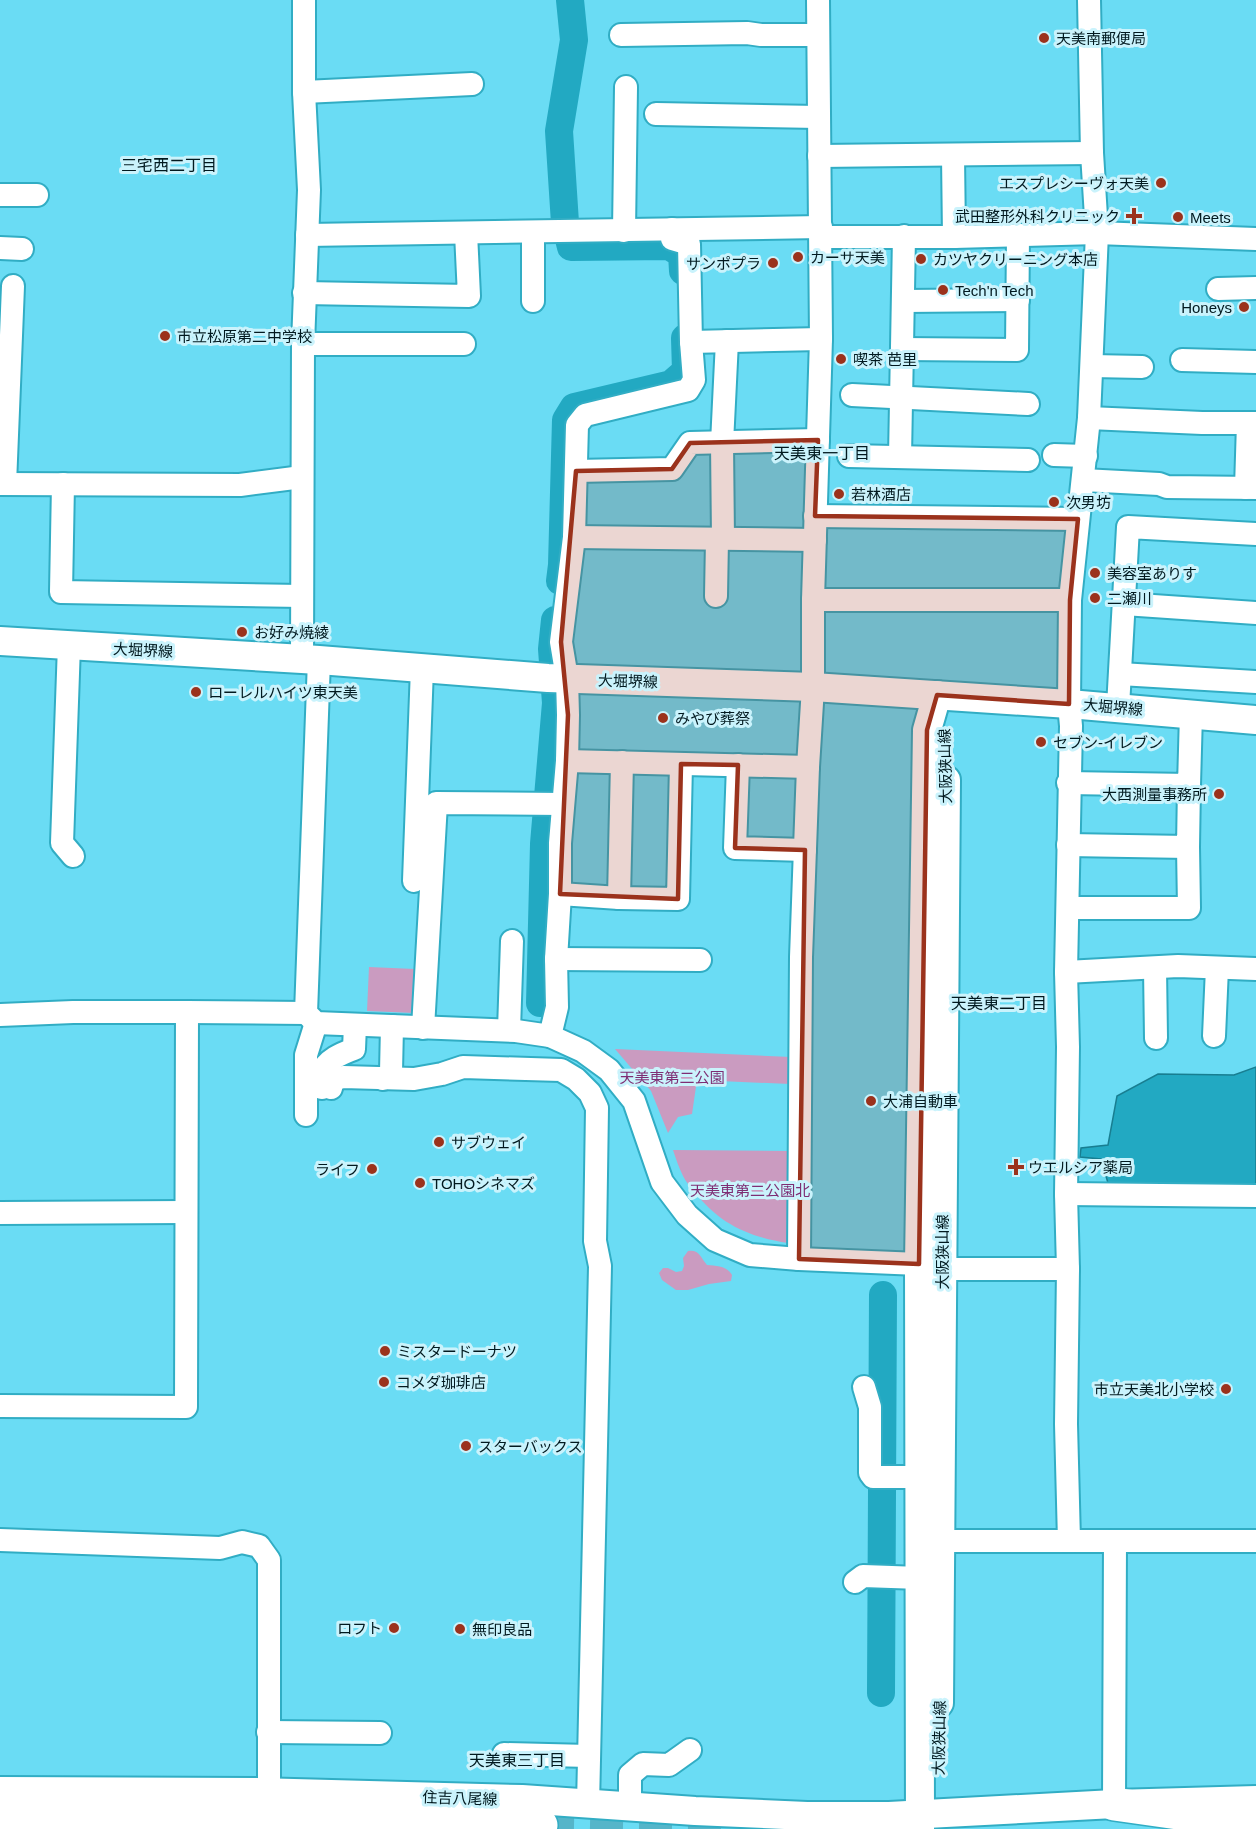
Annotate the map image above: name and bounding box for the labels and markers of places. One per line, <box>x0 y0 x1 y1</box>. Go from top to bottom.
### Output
place label: 天美南郵便局 <box>1056 30 1146 47</box>
marker: 天美南郵便局 <box>1037 31 1051 45</box>
place label: エスプレシーヴォ天美 <box>999 175 1149 192</box>
marker: エスプレシーヴォ天美 <box>1154 176 1168 190</box>
marker: 武田整形外科クリニック <box>1125 207 1143 225</box>
place label: 武田整形外科クリニック <box>955 208 1120 225</box>
place label: Meets <box>1190 209 1231 226</box>
marker: Meets <box>1171 210 1185 224</box>
place label: カーサ天美 <box>810 249 885 266</box>
marker: カーサ天美 <box>791 250 805 264</box>
place label: カツヤクリーニング本店 <box>933 251 1098 268</box>
marker: カツヤクリーニング本店 <box>914 252 928 266</box>
place label: サンポプラ <box>686 255 761 272</box>
marker: サンポプラ <box>766 256 780 270</box>
place label: Tech'n Tech <box>955 282 1033 299</box>
marker: Tech'n Tech <box>936 283 950 297</box>
place label: Honeys <box>1181 299 1232 316</box>
marker: Honeys <box>1237 300 1251 314</box>
place label: 市立松原第二中学校 <box>177 328 312 345</box>
marker: 市立松原第二中学校 <box>158 329 172 343</box>
place label: 喫茶 芭里 <box>853 351 917 368</box>
marker: 喫茶 芭里 <box>834 352 848 366</box>
place label: 若林酒店 <box>851 486 911 503</box>
marker: 若林酒店 <box>832 487 846 501</box>
place label: 次男坊 <box>1066 494 1111 511</box>
marker: 次男坊 <box>1047 495 1061 509</box>
place label: 美容室ありす <box>1107 565 1197 582</box>
marker: 美容室ありす <box>1088 566 1102 580</box>
place label: 二瀬川 <box>1107 590 1152 607</box>
marker: 二瀬川 <box>1088 591 1102 605</box>
place label: お好み焼綾 <box>254 624 329 641</box>
marker: お好み焼綾 <box>235 625 249 639</box>
place label: ローレルハイツ東天美 <box>208 684 358 701</box>
marker: ローレルハイツ東天美 <box>189 685 203 699</box>
place label: みやび葬祭 <box>675 710 750 727</box>
marker: みやび葬祭 <box>656 711 670 725</box>
place label: セブン-イレブン <box>1053 734 1163 751</box>
marker: セブン-イレブン <box>1034 735 1048 749</box>
place label: 大西測量事務所 <box>1102 786 1207 803</box>
marker: 大西測量事務所 <box>1212 787 1226 801</box>
place label: 大浦自動車 <box>883 1093 958 1110</box>
marker: 大浦自動車 <box>864 1094 878 1108</box>
place label: サブウェイ <box>451 1134 526 1151</box>
marker: サブウェイ <box>432 1135 446 1149</box>
place label: ウエルシア薬局 <box>1028 1159 1133 1176</box>
marker: ウエルシア薬局 <box>1009 1160 1023 1174</box>
place label: ライフ <box>315 1161 360 1178</box>
marker: ライフ <box>365 1162 379 1176</box>
place label: TOHOシネマズ <box>432 1175 535 1192</box>
marker: TOHOシネマズ <box>413 1176 427 1190</box>
place label: ミスタードーナツ <box>397 1343 517 1360</box>
marker: ミスタードーナツ <box>378 1344 392 1358</box>
place label: コメダ珈琲店 <box>396 1374 486 1391</box>
marker: コメダ珈琲店 <box>377 1375 391 1389</box>
place label: 市立天美北小学校 <box>1094 1381 1214 1398</box>
marker: 市立天美北小学校 <box>1219 1382 1233 1396</box>
place label: スターバックス <box>478 1438 582 1455</box>
marker: スターバックス <box>459 1439 473 1453</box>
place label: ロフト <box>337 1620 382 1637</box>
marker: ロフト <box>387 1621 401 1635</box>
place label: 無印良品 <box>472 1621 532 1638</box>
marker: 無印良品 <box>453 1622 467 1636</box>

